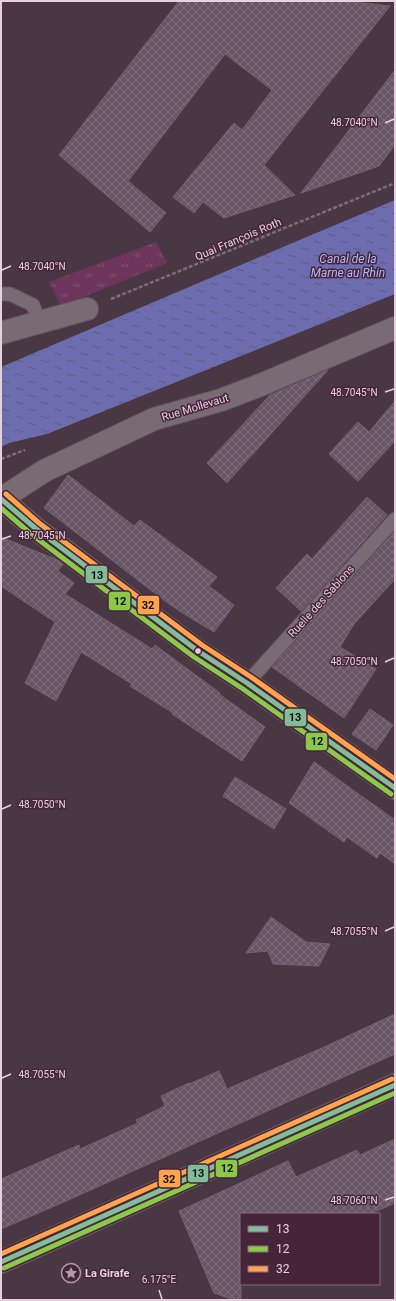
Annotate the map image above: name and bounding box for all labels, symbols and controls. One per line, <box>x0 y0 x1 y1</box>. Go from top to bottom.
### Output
text: 48.7040°N <box>330 117 378 128</box>
street label: Quai François Roth <box>193 215 283 263</box>
water label: Canal de la Marne au Rhin <box>311 252 385 280</box>
text: 48.7040°N <box>18 261 66 272</box>
text: 48.7045°N <box>330 387 378 398</box>
street label: Rue Mollevaut <box>160 391 231 424</box>
text: 48.7045°N <box>18 530 66 541</box>
street label: Ruelle des Sablons <box>286 562 357 640</box>
line badge: 13 <box>85 565 108 584</box>
text: 13 <box>91 569 103 582</box>
line badge: 12 <box>108 591 131 611</box>
text: 12 <box>114 595 126 608</box>
line badge: 32 <box>137 595 160 615</box>
text: 32 <box>142 599 154 612</box>
unlabelled marker <box>193 646 203 656</box>
text: 48.7050°N <box>330 656 378 667</box>
line badge: 13 <box>284 708 307 727</box>
text: 13 <box>289 711 301 724</box>
line badge: 12 <box>305 732 328 751</box>
text: 12 <box>311 735 323 748</box>
text: 48.7050°N <box>18 799 66 810</box>
text: 48.7055°N <box>330 926 378 937</box>
text: 48.7055°N <box>18 1069 66 1080</box>
line badge: 12 <box>215 1159 238 1178</box>
text: 12 <box>221 1162 233 1175</box>
line badge: 13 <box>187 1164 209 1183</box>
text: 13 <box>192 1167 204 1180</box>
line badge: 32 <box>158 1169 181 1188</box>
text: 32 <box>163 1173 175 1186</box>
text: 48.7060°N <box>330 1195 378 1206</box>
legend <box>240 1213 380 1285</box>
text: 13 <box>276 1222 290 1236</box>
text: 12 <box>276 1242 290 1256</box>
place icon: La Girafe <box>60 1262 82 1284</box>
text: 32 <box>276 1262 290 1276</box>
place label: La Girafe <box>85 1267 130 1280</box>
text: 6.175°E <box>142 1274 177 1285</box>

